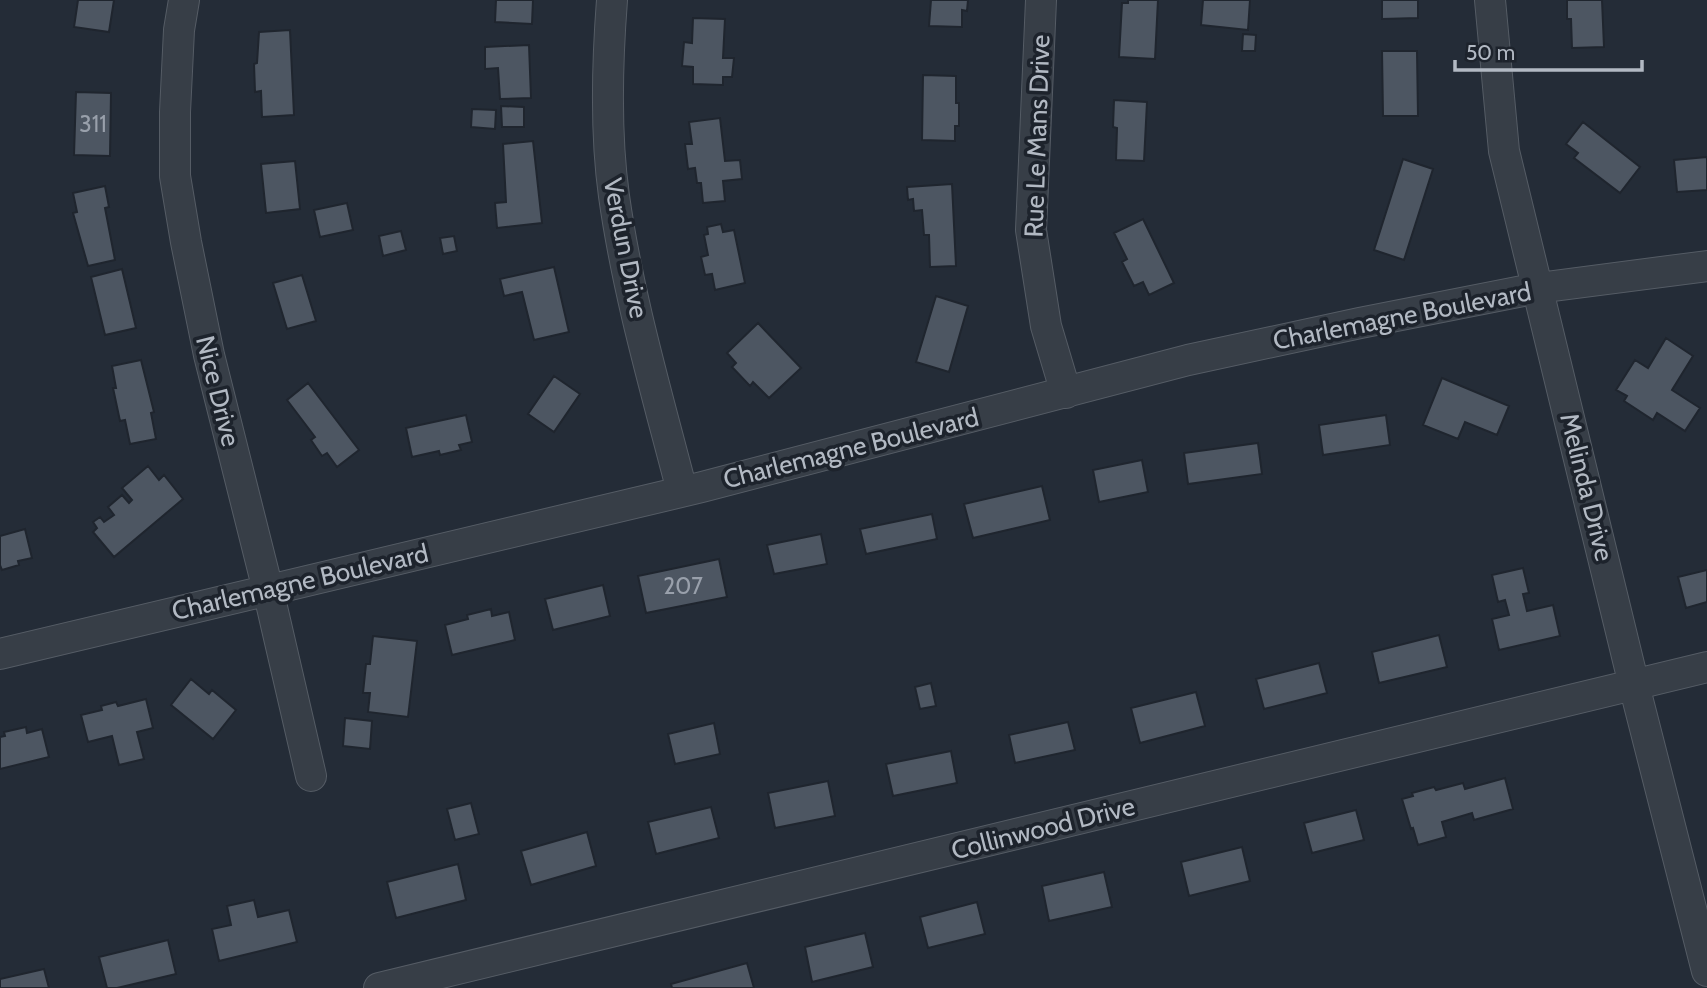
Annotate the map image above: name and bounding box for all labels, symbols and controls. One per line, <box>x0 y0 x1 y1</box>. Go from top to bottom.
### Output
scale bar <box>1455 28 1642 72</box>
street label: Rue Le Mans Drive <box>1017 34 1057 238</box>
text: 50 m <box>1466 40 1515 65</box>
house number: 311 <box>79 110 107 138</box>
street label: Verdun Drive <box>597 175 655 321</box>
street label: Charlemagne Boulevard <box>1270 275 1534 357</box>
street label: Nice Drive <box>189 332 247 450</box>
street label: Charlemagne Boulevard <box>720 401 982 495</box>
street label: Melinda Drive <box>1553 410 1621 564</box>
street label: Charlemagne Boulevard <box>169 537 431 627</box>
house number: 207 <box>663 572 703 600</box>
street label: Collinwood Drive <box>948 790 1138 866</box>

